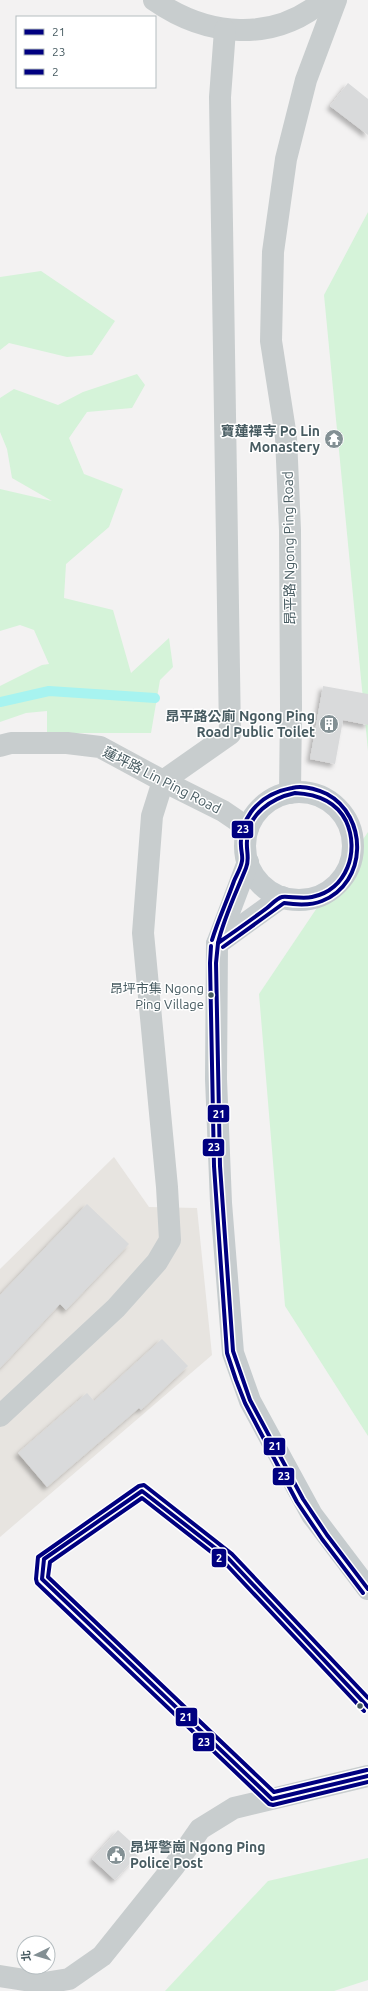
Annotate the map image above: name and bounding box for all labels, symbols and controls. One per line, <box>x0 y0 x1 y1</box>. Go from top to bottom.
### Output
legend <box>16 16 156 88</box>
text: 21 <box>52 25 66 38</box>
text: 23 <box>52 45 66 58</box>
text: 2 <box>52 65 59 78</box>
place label: 寶蓮禪寺 Po Lin Monastery <box>220 423 321 455</box>
temple icon: 寶蓮禪寺 Po Lin Monastery <box>323 428 345 450</box>
street label: 昂平路 Ngong Ping Road <box>280 471 298 625</box>
place label: 昂平路公廁 Ngong Ping Road Public Toilet <box>166 708 315 740</box>
building icon: 昂平路公廁 Ngong Ping Road Public Toilet <box>318 713 340 735</box>
street label: 蓮坪路 Lin Ping Road <box>100 743 224 817</box>
line badge: 23 <box>231 820 254 839</box>
text: 23 <box>237 823 249 835</box>
place label: 昂坪市集 Ngong Ping Village <box>110 981 204 1011</box>
marker: 昂坪市集 Ngong Ping Village <box>206 990 216 1000</box>
line badge: 21 <box>207 1104 230 1123</box>
text: 21 <box>213 1108 225 1120</box>
line badge: 23 <box>202 1138 225 1157</box>
text: 23 <box>208 1141 220 1153</box>
line badge: 21 <box>263 1437 286 1456</box>
text: 21 <box>269 1440 281 1452</box>
line badge: 23 <box>272 1467 295 1486</box>
text: 23 <box>278 1470 290 1482</box>
line badge: 2 <box>211 1548 227 1568</box>
text: 2 <box>216 1552 222 1564</box>
unlabelled marker <box>355 1701 365 1711</box>
line badge: 21 <box>175 1707 198 1727</box>
text: 21 <box>180 1711 192 1723</box>
line badge: 23 <box>192 1732 215 1752</box>
text: 23 <box>198 1736 210 1748</box>
place label: 昂坪警崗 Ngong Ping Police Post <box>130 1839 265 1871</box>
public building icon: 昂坪警崗 Ngong Ping Police Post <box>105 1844 127 1866</box>
north arrow <box>16 1935 56 1975</box>
text: 北 <box>20 1950 32 1962</box>

